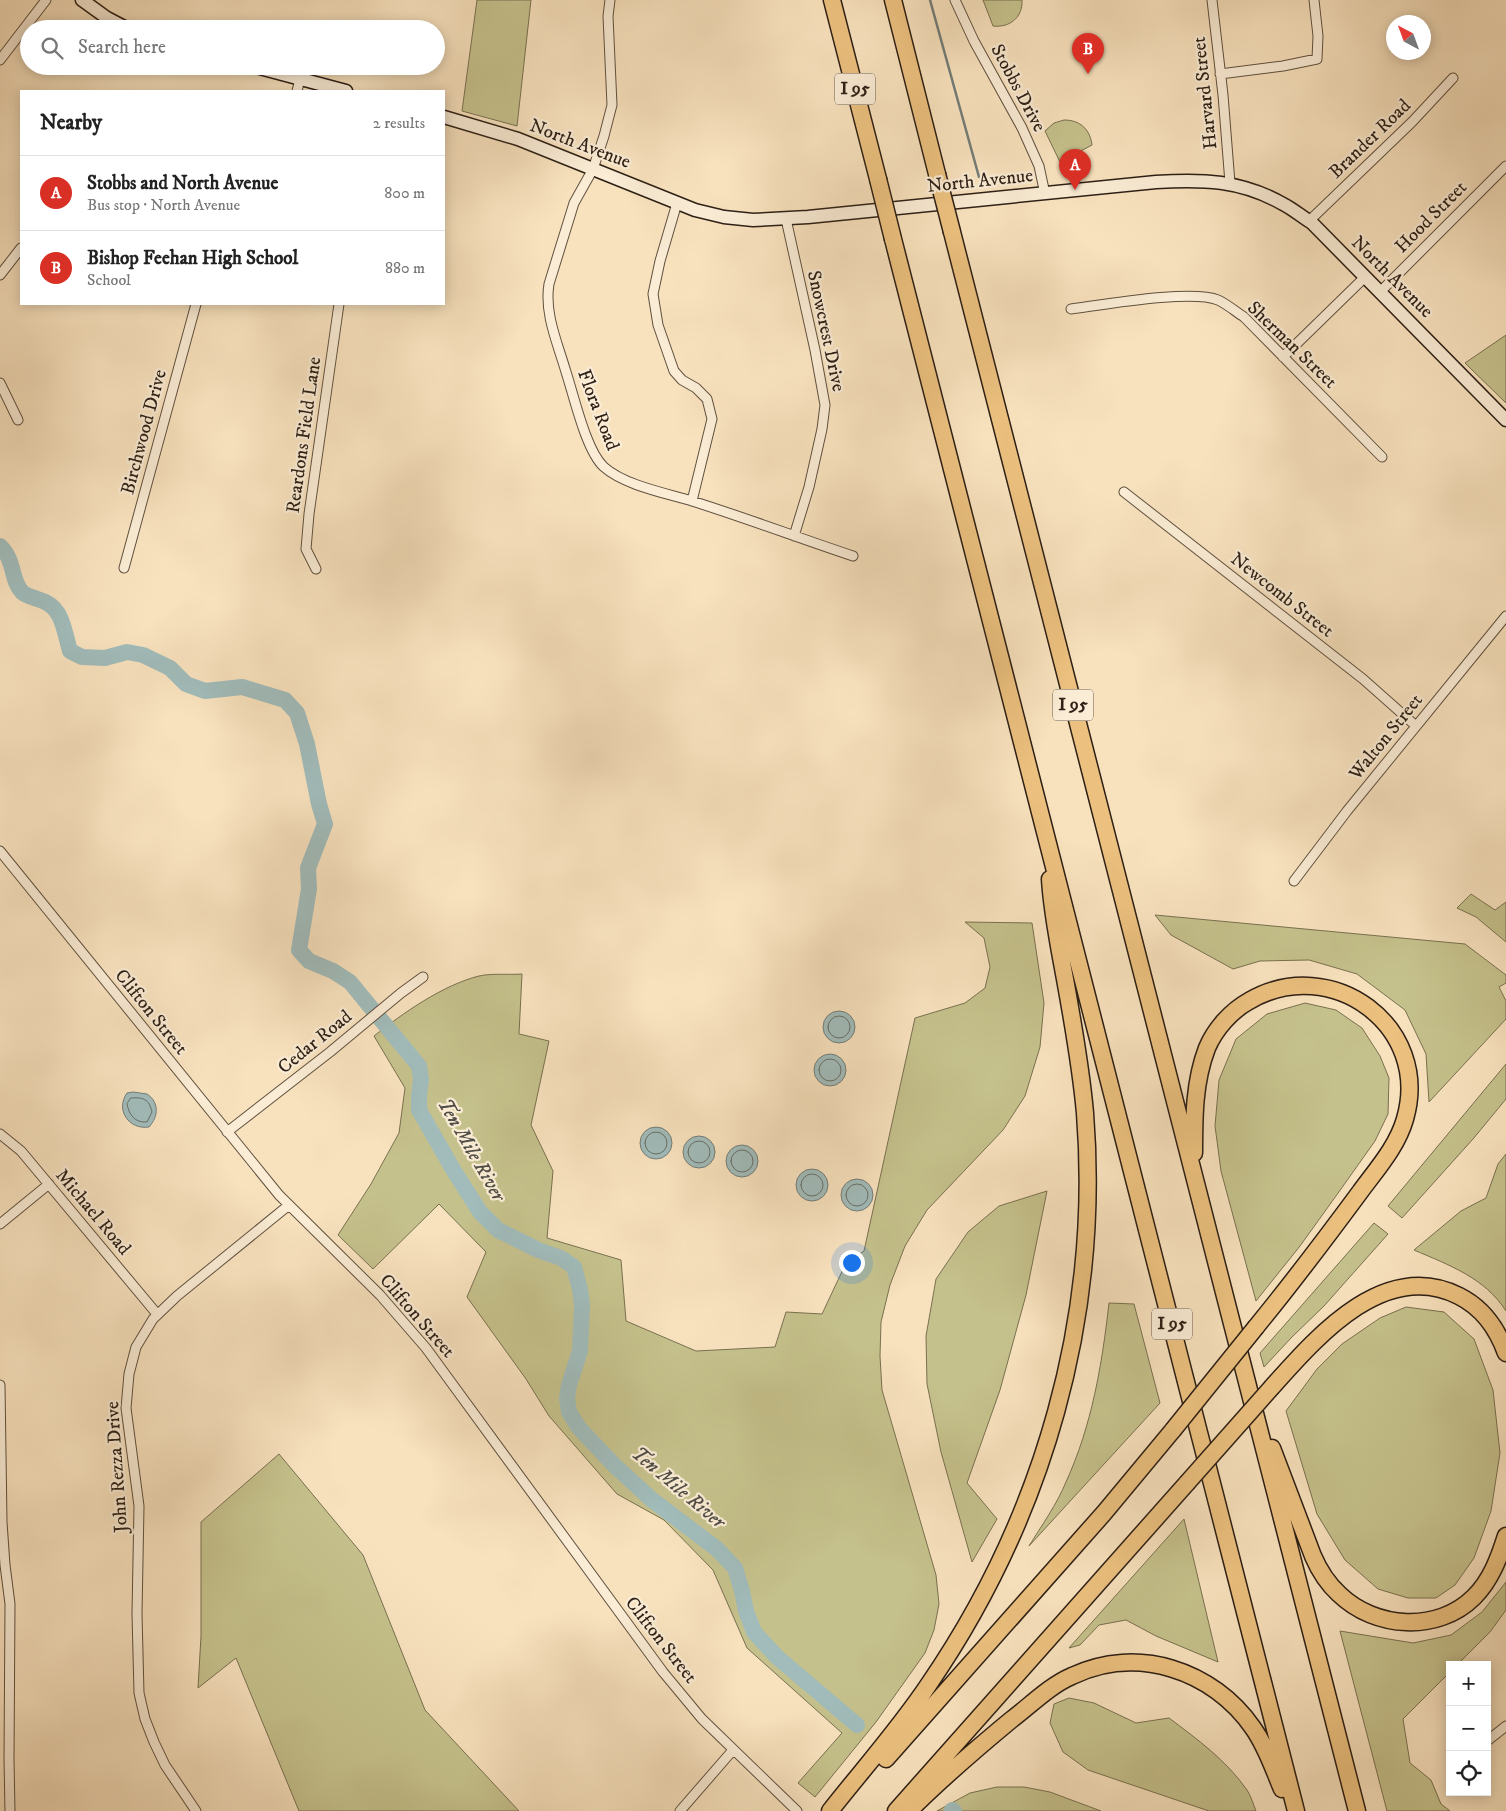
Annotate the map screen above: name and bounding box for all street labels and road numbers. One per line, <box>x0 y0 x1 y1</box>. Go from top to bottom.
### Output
street label: Harvard Street <box>1188 35 1222 151</box>
street label: Stobbs Drive <box>985 40 1051 136</box>
road number: I 95 <box>835 74 875 105</box>
street label: Brander Road <box>1324 94 1416 184</box>
street label: North Avenue <box>526 114 634 174</box>
street label: North Avenue <box>926 164 1034 198</box>
street label: Hood Street <box>1390 176 1472 258</box>
street label: North Avenue <box>1346 231 1438 323</box>
street label: Snowcrest Drive <box>802 268 850 394</box>
street label: Sherman Street <box>1242 296 1342 394</box>
street label: Reardons Field Lane <box>282 355 326 515</box>
street label: Flora Road <box>572 366 624 454</box>
street label: Birchwood Drive <box>116 367 172 497</box>
street label: Newcomb Street <box>1226 548 1338 642</box>
street label: Walton Street <box>1344 689 1428 786</box>
road number: I 95 <box>1053 690 1093 720</box>
street label: Clifton Street <box>109 965 193 1059</box>
street label: Cedar Road <box>273 1005 357 1079</box>
street label: Michael Road <box>50 1164 136 1260</box>
street label: Clifton Street <box>374 1269 460 1363</box>
road number: I 95 <box>1152 1308 1192 1340</box>
street label: John Rezza Drive <box>101 1400 133 1535</box>
street label: Clifton Street <box>620 1592 702 1688</box>

